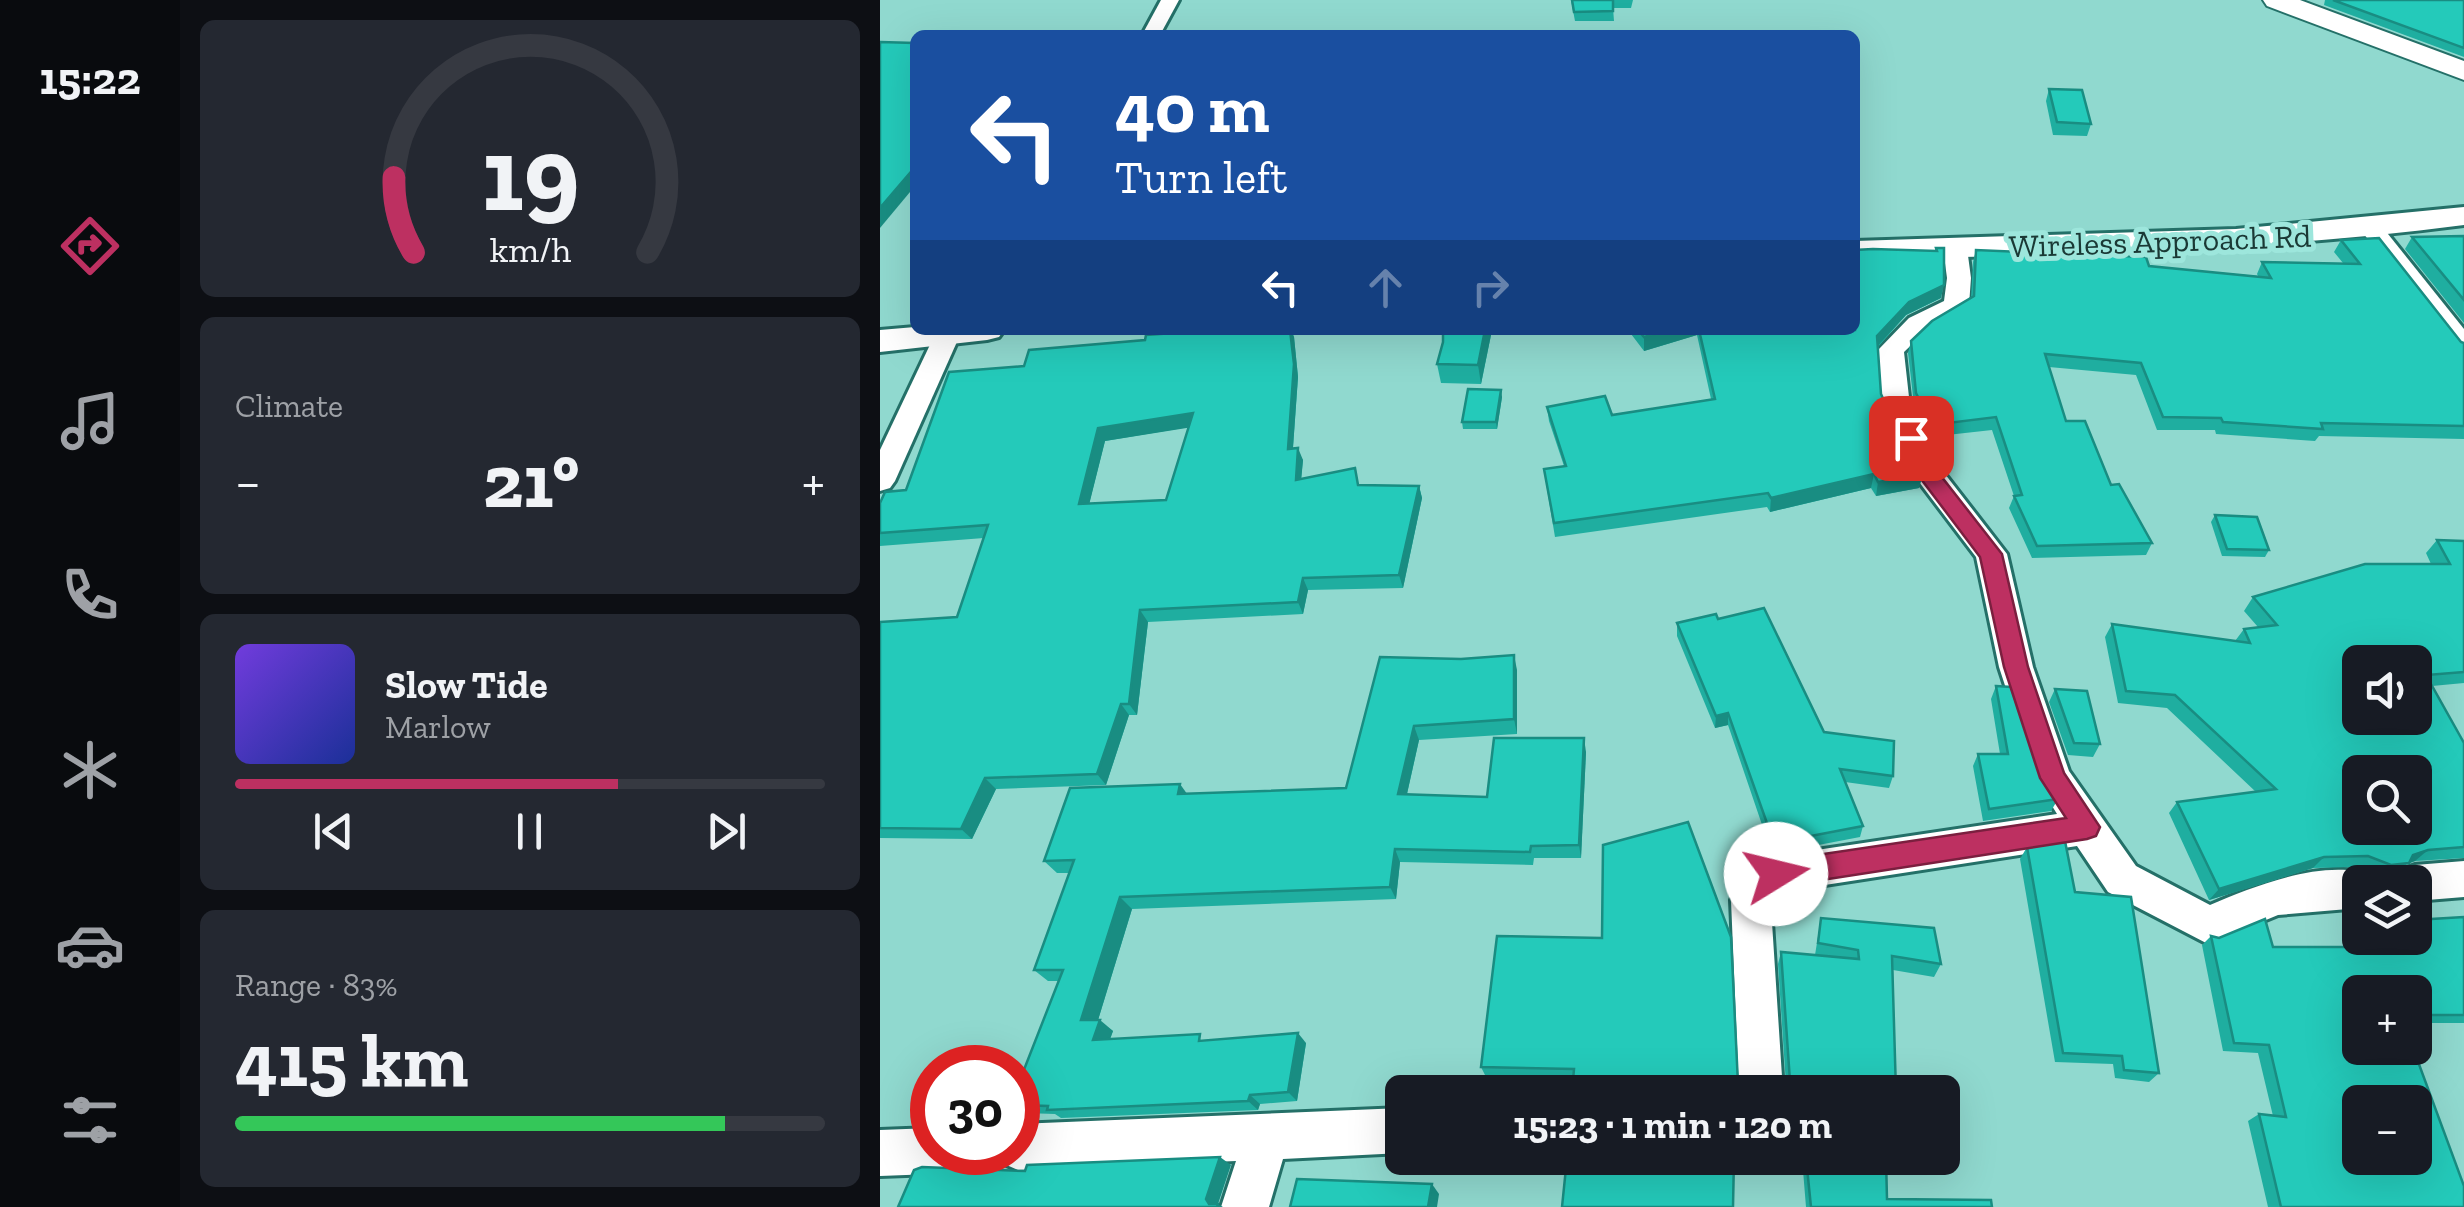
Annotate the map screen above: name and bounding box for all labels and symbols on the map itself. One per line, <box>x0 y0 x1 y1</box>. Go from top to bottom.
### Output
street label: Wireless Approach Rd <box>2008 217 2312 265</box>
pin <box>1869 396 1954 481</box>
position arrow <box>1724 822 1828 926</box>
speed limit sign: 30 <box>910 1045 1040 1175</box>

